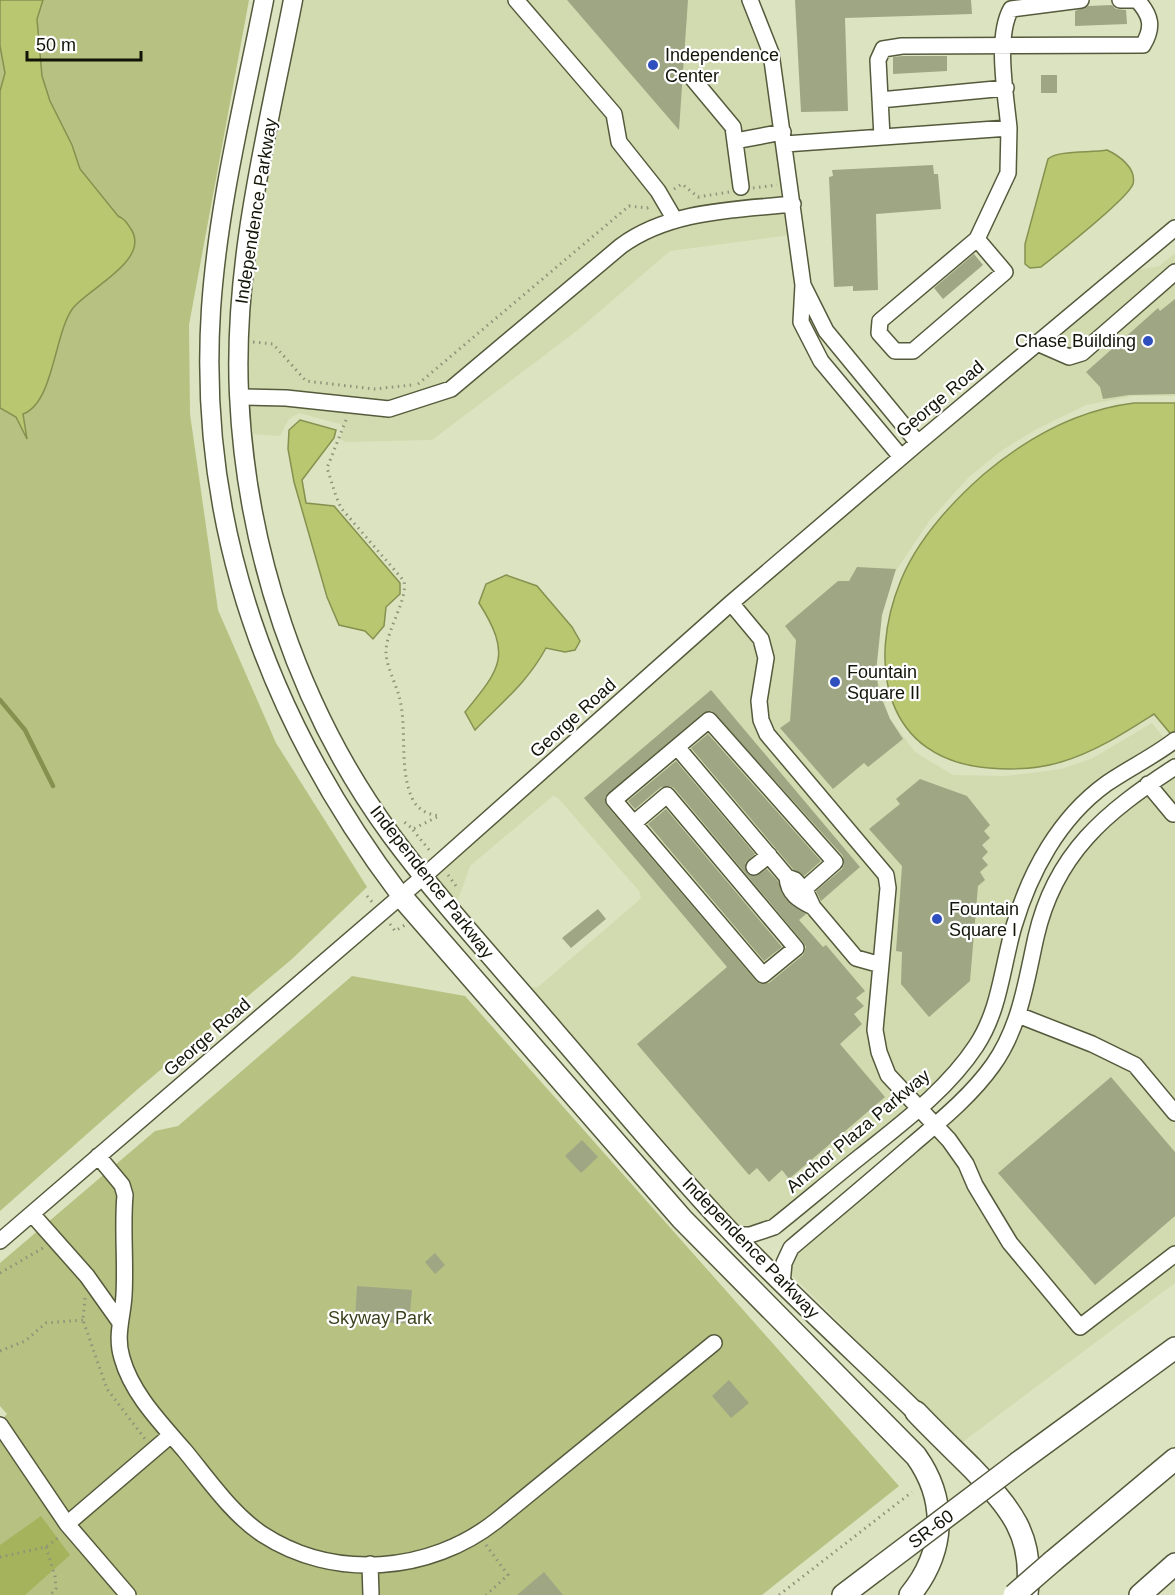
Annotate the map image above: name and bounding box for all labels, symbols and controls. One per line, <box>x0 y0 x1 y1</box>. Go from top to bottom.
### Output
scale bar <box>27 24 141 62</box>
text: 50 m <box>36 35 76 55</box>
place label: Independence Center <box>665 45 779 86</box>
marker: Independence Center <box>646 58 660 72</box>
street label: Independence Parkway <box>231 117 281 305</box>
place label: Chase Building <box>1015 331 1136 351</box>
marker: Chase Building <box>1141 334 1155 348</box>
street label: George Road <box>892 357 988 441</box>
place label: Fountain Square II <box>847 662 920 703</box>
street label: George Road <box>526 674 620 762</box>
marker: Fountain Square II <box>828 675 842 689</box>
street label: Independence Parkway <box>366 802 498 962</box>
place label: Fountain Square I <box>949 899 1019 940</box>
marker: Fountain Square I <box>930 912 944 926</box>
street label: George Road <box>160 994 254 1080</box>
street label: Anchor Plaza Parkway <box>782 1065 934 1197</box>
street label: Independence Parkway <box>678 1173 824 1323</box>
park label: Skyway Park <box>328 1308 433 1328</box>
street label: SR-60 <box>905 1506 957 1552</box>

